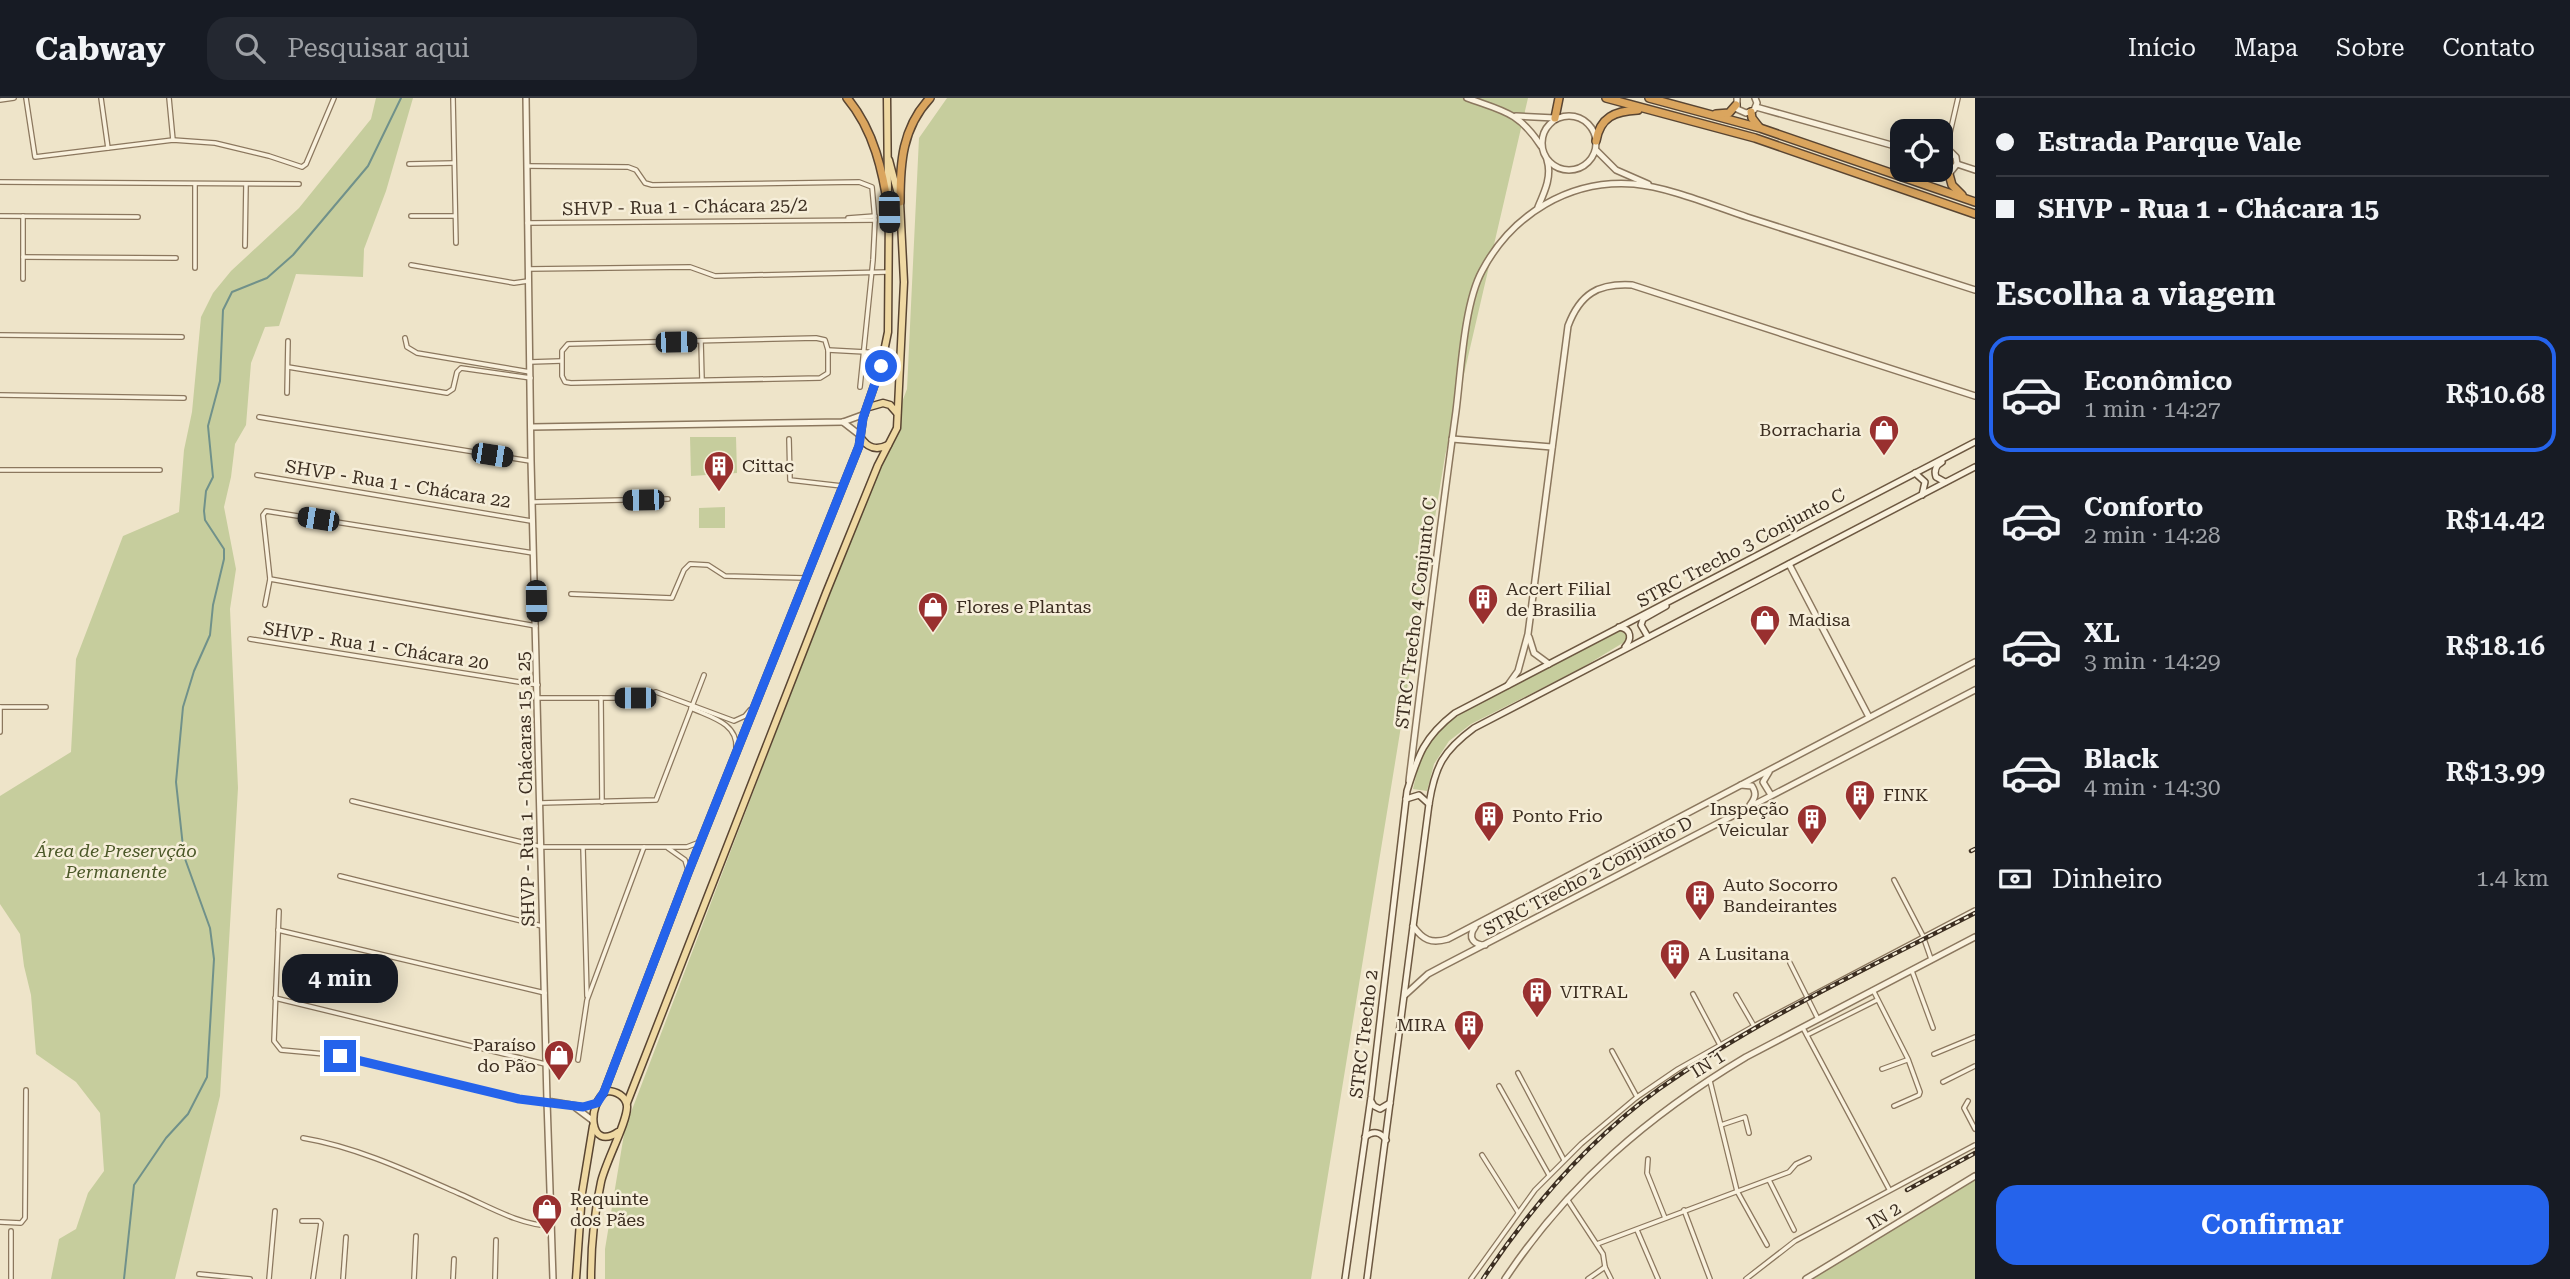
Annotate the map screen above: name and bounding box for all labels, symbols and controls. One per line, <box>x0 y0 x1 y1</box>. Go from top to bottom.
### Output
search box <box>207 17 697 80</box>
text: Cabway <box>35 29 165 68</box>
icon: search <box>231 29 269 67</box>
text: Pesquisar aqui <box>287 33 470 63</box>
text: Início <box>2128 34 2196 62</box>
text: Mapa <box>2234 34 2298 62</box>
text: Sobre <box>2336 34 2404 62</box>
text: Contato <box>2442 34 2535 62</box>
map controls <box>1890 119 1953 182</box>
button: locate <box>1890 119 1953 182</box>
text: Estrada Parque Vale <box>2038 127 2302 157</box>
car <box>879 191 900 233</box>
street label: SHVP - Rua 1 - Chácara 25/2 <box>562 194 808 219</box>
text: SHVP - Rua 1 - Chácara 15 <box>2038 194 2379 224</box>
text: Escolha a viagem <box>1996 275 2276 313</box>
car <box>655 331 698 353</box>
route start <box>865 350 897 382</box>
icon: car <box>2000 363 2063 426</box>
text: Econômico <box>2084 366 2232 396</box>
text: R$10.68 <box>2446 379 2545 409</box>
text: 1 min · 14:27 <box>2084 396 2221 423</box>
shop icon: Borracharia <box>1867 413 1901 457</box>
place label: Borracharia <box>1759 419 1861 440</box>
car <box>470 441 515 469</box>
building icon: Cittac <box>702 449 736 493</box>
street label: SHVP - Rua 1 - Chácara 22 <box>284 455 512 512</box>
place label: Cittac <box>742 455 794 476</box>
street label: STRC Trecho 3 Conjunto C <box>1633 484 1849 611</box>
car <box>622 489 665 511</box>
icon: car <box>2000 489 2063 552</box>
text: Conforto <box>2084 492 2203 522</box>
street label: STRC Trecho 4 Conjunto C <box>1391 496 1440 730</box>
car <box>296 505 341 533</box>
text: R$14.42 <box>2446 505 2545 535</box>
text: 2 min · 14:28 <box>2084 522 2221 549</box>
place label: Accert Filial de Brasilia <box>1506 578 1611 620</box>
car <box>526 580 547 622</box>
building icon: Accert Filial de Brasilia <box>1466 582 1500 626</box>
shop icon: Flores e Plantas <box>916 590 950 634</box>
place label: Flores e Plantas <box>956 596 1091 617</box>
shop icon: Madisa <box>1748 603 1782 647</box>
place label: Madisa <box>1788 609 1850 630</box>
icon: car <box>2000 615 2063 678</box>
street label: SHVP - Rua 1 - Chácara 20 <box>262 617 490 674</box>
text: XL <box>2084 618 2120 648</box>
text: R$18.16 <box>2446 631 2545 661</box>
text: 3 min · 14:29 <box>2084 648 2221 675</box>
street label: SHVP - Rua 1 - Chácaras 15 a 25 <box>513 651 538 927</box>
car <box>615 688 657 709</box>
icon: car <box>2000 741 2063 804</box>
text: Black <box>2084 744 2159 774</box>
text: R$13.99 <box>2446 757 2545 787</box>
text: 4 min · 14:30 <box>2084 774 2221 801</box>
building icon: FINK <box>1843 778 1877 822</box>
place label: FINK <box>1883 784 1928 805</box>
place label: Inspeção Veicular <box>1710 798 1789 840</box>
building icon: Ponto Frio <box>1472 799 1506 843</box>
building icon: Inspeção Veicular <box>1795 802 1829 846</box>
place label: Ponto Frio <box>1512 805 1603 826</box>
street label: STRC Trecho 2 Conjunto D <box>1480 811 1696 940</box>
park label: Área de Preservção Permanente <box>34 840 197 882</box>
icon: cash <box>1996 860 2034 898</box>
text: Dinheiro <box>2052 864 2163 894</box>
text: 1.4 km <box>2476 865 2549 892</box>
place label: Auto Socorro Bandeirantes <box>1723 874 1838 916</box>
building icon: Auto Socorro Bandeirantes <box>1683 878 1717 922</box>
building icon: A Lusitana <box>1658 937 1692 981</box>
place label: A Lusitana <box>1698 943 1790 964</box>
callout: 4 min <box>282 954 398 1004</box>
text: 4 min <box>308 965 372 992</box>
street label: STRC Trecho 2 <box>1345 968 1382 1099</box>
building icon: VITRAL <box>1520 975 1554 1019</box>
place label: VITRAL <box>1560 981 1628 1002</box>
building icon: MIRA <box>1452 1008 1486 1052</box>
place label: MIRA <box>1397 1014 1446 1035</box>
place label: Paraíso do Pão <box>473 1034 536 1076</box>
shop icon: Paraíso do Pão <box>542 1038 576 1082</box>
route end <box>324 1040 356 1072</box>
street label: IN 1 <box>1687 1045 1728 1082</box>
button: Confirmar <box>1996 1185 2549 1265</box>
place label: Requinte dos Pães <box>570 1188 649 1230</box>
shop icon: Requinte dos Pães <box>530 1192 564 1236</box>
street label: IN 2 <box>1863 1197 1904 1234</box>

